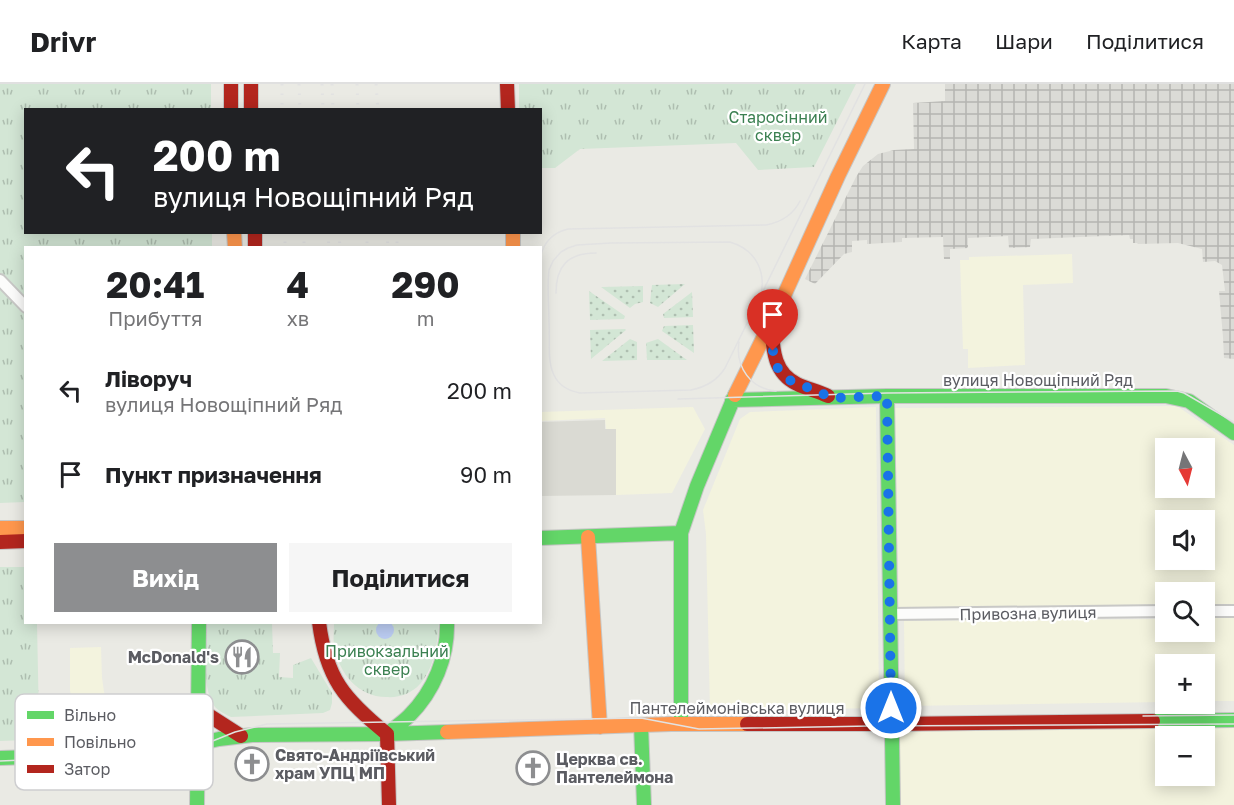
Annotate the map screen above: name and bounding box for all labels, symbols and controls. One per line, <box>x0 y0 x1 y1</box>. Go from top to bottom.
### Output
text: Drivr <box>30 25 96 58</box>
text: Карта <box>901 28 962 54</box>
text: Шари <box>995 28 1053 54</box>
text: Поділитися <box>1086 28 1204 54</box>
park label: Старосінний сквер <box>729 107 827 145</box>
text: 200 m <box>153 130 280 180</box>
icon: left <box>54 132 132 210</box>
text: вулиця Новощіпний Ряд <box>153 181 474 213</box>
text: 20:41 <box>106 263 204 306</box>
text: 4 <box>287 263 309 306</box>
text: 290 <box>391 263 460 306</box>
pin <box>747 289 798 351</box>
icon: arrive <box>756 298 789 331</box>
text: Прибуття <box>108 306 202 330</box>
text: хв <box>287 306 309 330</box>
text: m <box>417 306 434 330</box>
text: Ліворуч <box>105 365 192 392</box>
street label: вулиця Новощіпний Ряд <box>943 370 1133 390</box>
icon: left <box>54 374 87 407</box>
text: 200 m <box>447 377 512 404</box>
text: вулиця Новощіпний Ряд <box>105 392 342 416</box>
north arrow <box>1155 438 1215 498</box>
map controls <box>1155 438 1215 786</box>
icon: arrive <box>54 458 87 491</box>
text: Пункт призначення <box>105 461 322 488</box>
text: 90 m <box>460 461 512 488</box>
button: sound <box>1155 510 1215 570</box>
button: Вихід <box>54 543 277 612</box>
button: Поділитися <box>289 543 512 612</box>
button: search <box>1155 582 1215 642</box>
street label: Привозна вулиця <box>959 602 1097 624</box>
restaurant icon: McDonald's <box>224 639 260 675</box>
park label: Привокзальний сквер <box>325 641 449 679</box>
place label: McDonald's <box>128 647 219 667</box>
button: + <box>1155 654 1215 714</box>
position arrow <box>859 676 923 740</box>
legend <box>15 694 213 790</box>
street label: Пантелеймонівська вулиця <box>629 698 845 718</box>
text: Вільно <box>64 705 116 725</box>
button: − <box>1155 726 1215 786</box>
text: Повільно <box>64 732 136 752</box>
place label: Свято-Андріївський храм УПЦ МП <box>275 745 435 783</box>
church icon: Свято-Андріївський храм УПЦ МП <box>234 746 270 782</box>
place label: Церква св. Пантелеймона <box>556 749 673 787</box>
church icon: Церква св. Пантелеймона <box>515 750 551 786</box>
text: Затор <box>64 759 110 779</box>

